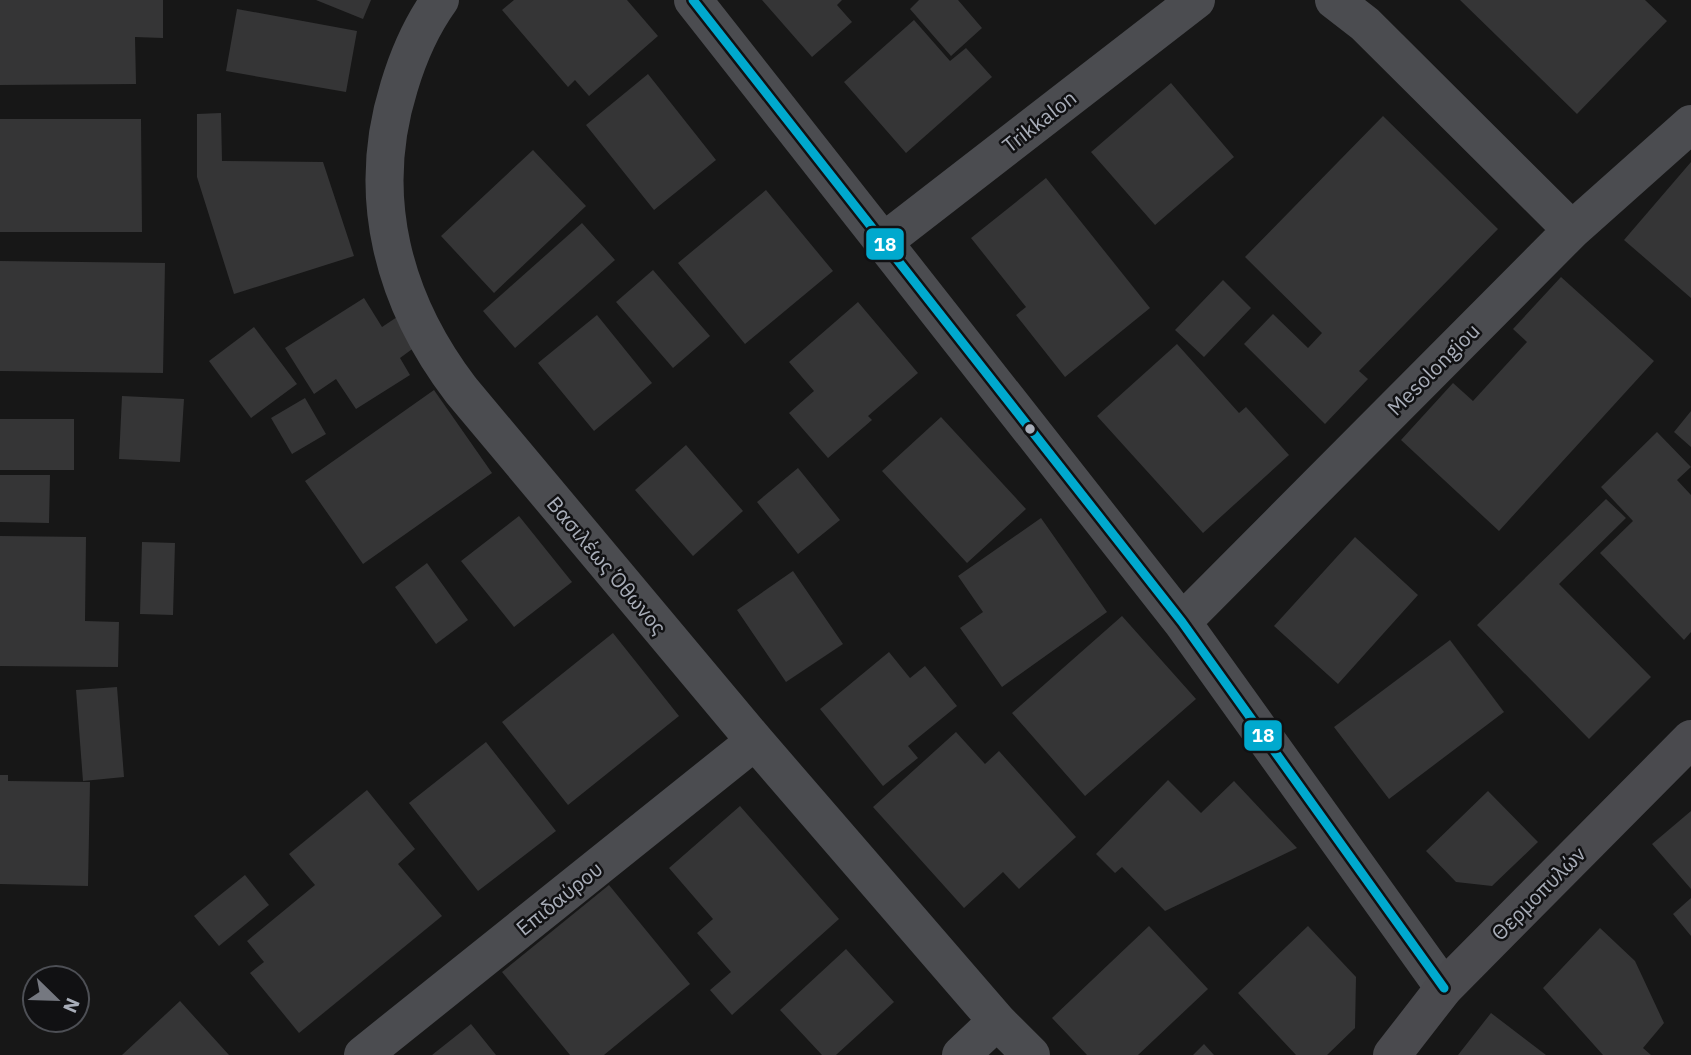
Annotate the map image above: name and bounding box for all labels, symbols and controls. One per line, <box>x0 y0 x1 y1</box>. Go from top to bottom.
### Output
street label: Trikkalon <box>996 83 1082 159</box>
line badge: 18 <box>865 227 905 261</box>
text: 18 <box>874 232 896 256</box>
street label: Mesolongiou <box>1381 317 1485 421</box>
unlabelled marker <box>1023 422 1037 436</box>
street label: Βασιλέως Όθωνος <box>541 490 673 640</box>
line badge: 18 <box>1243 719 1283 752</box>
text: 18 <box>1252 723 1274 747</box>
street label: Θερμοπυλών <box>1485 840 1591 946</box>
street label: Επιδαύρου <box>510 854 608 942</box>
north arrow <box>21 964 91 1034</box>
text: N <box>58 995 85 1017</box>

